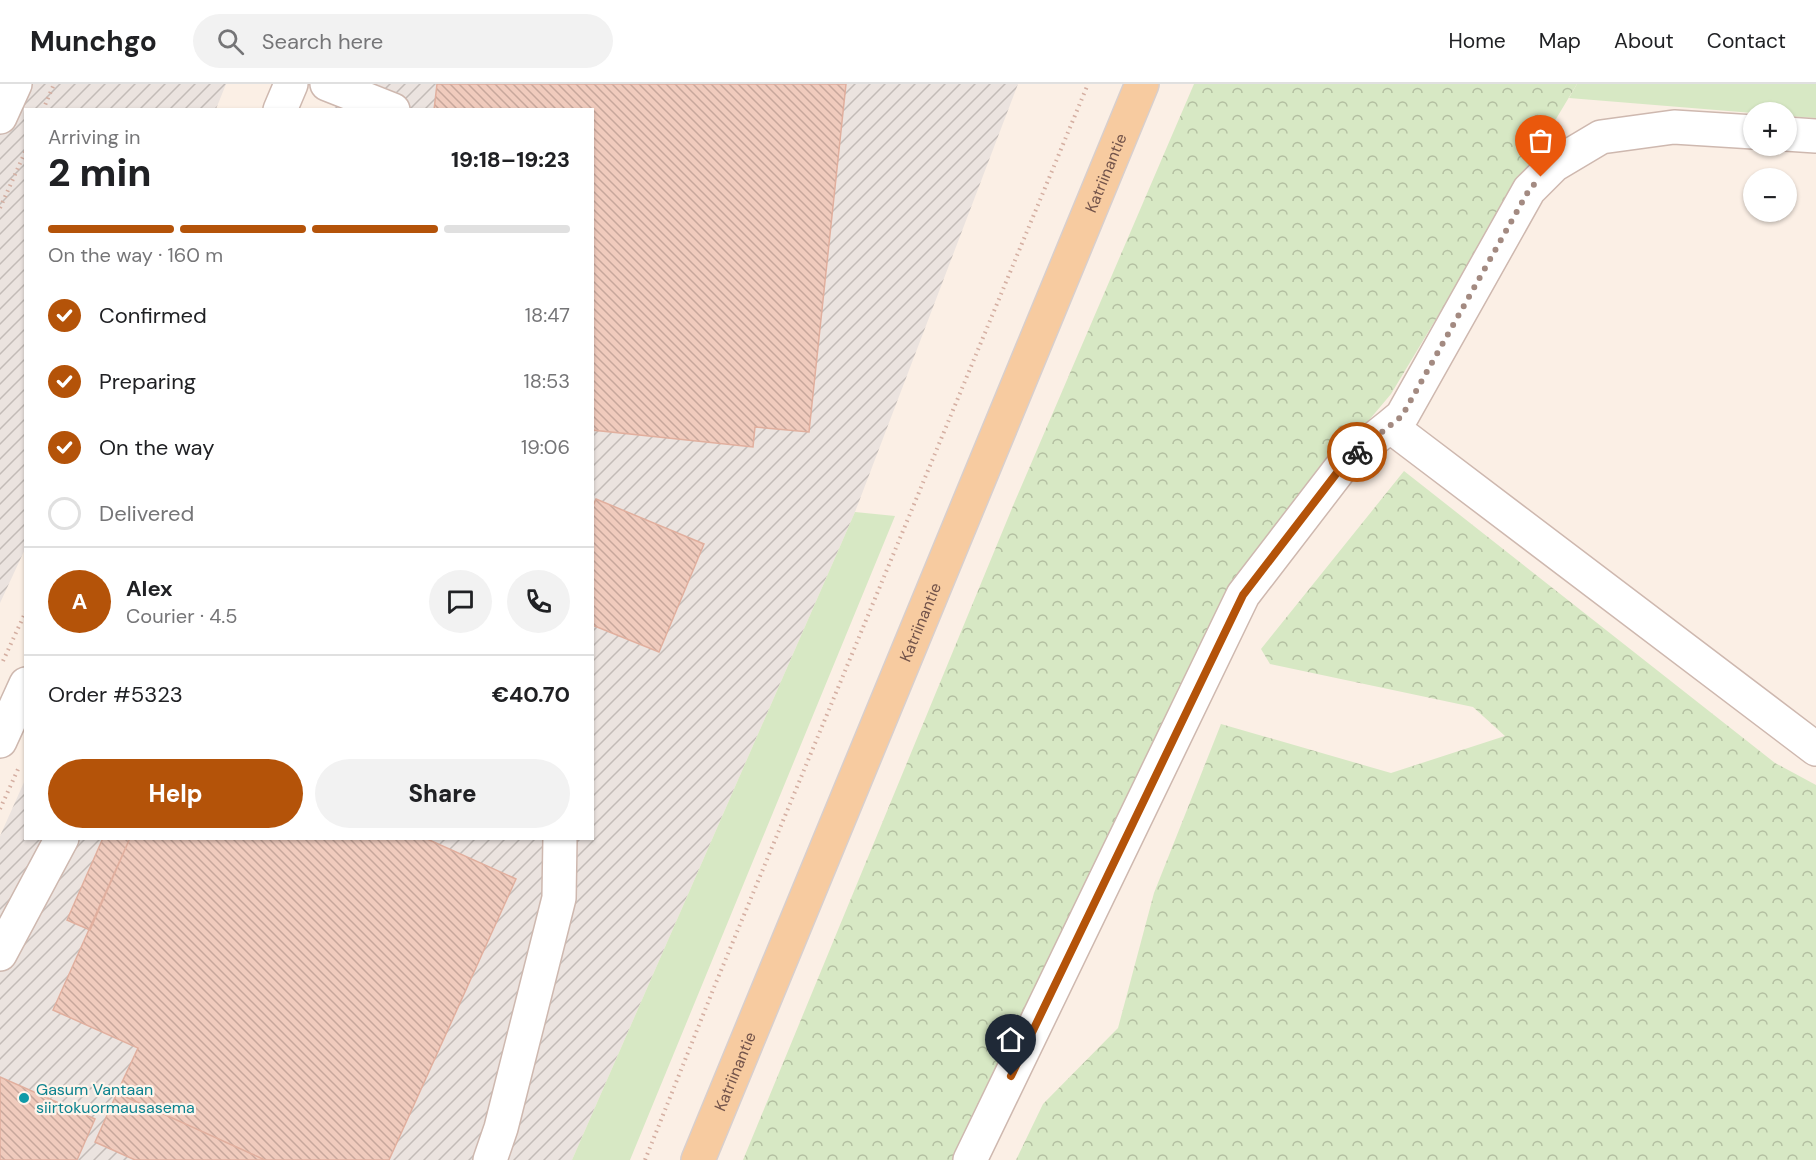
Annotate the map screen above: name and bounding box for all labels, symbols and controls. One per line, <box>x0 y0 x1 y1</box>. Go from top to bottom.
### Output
search box <box>193 14 613 68</box>
text: Munchgo <box>30 23 157 60</box>
icon: search <box>214 25 247 58</box>
text: Search here <box>262 27 383 56</box>
text: Home <box>1448 27 1506 55</box>
text: Map <box>1539 27 1581 55</box>
text: About <box>1614 27 1674 55</box>
text: Contact <box>1707 27 1786 55</box>
map controls <box>1743 102 1797 222</box>
button: + <box>1743 102 1797 156</box>
pin <box>1515 115 1566 177</box>
text: Arriving in <box>48 124 140 150</box>
icon: bag <box>1524 124 1557 157</box>
street label: Katriinantie <box>1080 130 1131 215</box>
text: 19:18–19:23 <box>451 145 570 174</box>
text: 2 min <box>48 147 152 198</box>
button: − <box>1743 168 1797 222</box>
text: On the way · 160 m <box>48 242 223 268</box>
icon: check <box>48 299 81 332</box>
text: Confirmed <box>99 301 207 330</box>
text: 18:47 <box>525 302 570 328</box>
icon: check <box>48 365 81 398</box>
text: Preparing <box>99 367 196 396</box>
text: 18:53 <box>524 368 570 394</box>
courier <box>1327 422 1387 482</box>
icon: check <box>48 431 81 464</box>
text: On the way <box>99 433 214 462</box>
text: 19:06 <box>521 434 570 460</box>
icon: bike <box>1341 436 1374 469</box>
text: Delivered <box>99 499 194 528</box>
button: chat <box>429 570 492 633</box>
button: phone <box>507 570 570 633</box>
text: Alex <box>126 574 173 603</box>
street label: Katriinantie <box>894 579 946 665</box>
text: A <box>72 587 87 616</box>
text: Courier · 4.5 <box>126 603 238 629</box>
text: Order #5323 <box>48 680 183 709</box>
text: €40.70 <box>492 680 570 709</box>
button: Help <box>48 759 303 828</box>
button: Share <box>315 759 570 828</box>
pin <box>985 1014 1036 1076</box>
icon: home <box>994 1023 1027 1056</box>
street label: Katriinantie <box>709 1029 760 1114</box>
place label: Gasum Vantaan siirtokuormausasema <box>36 1079 195 1118</box>
marker: Gasum Vantaan siirtokuormausasema <box>17 1091 31 1105</box>

